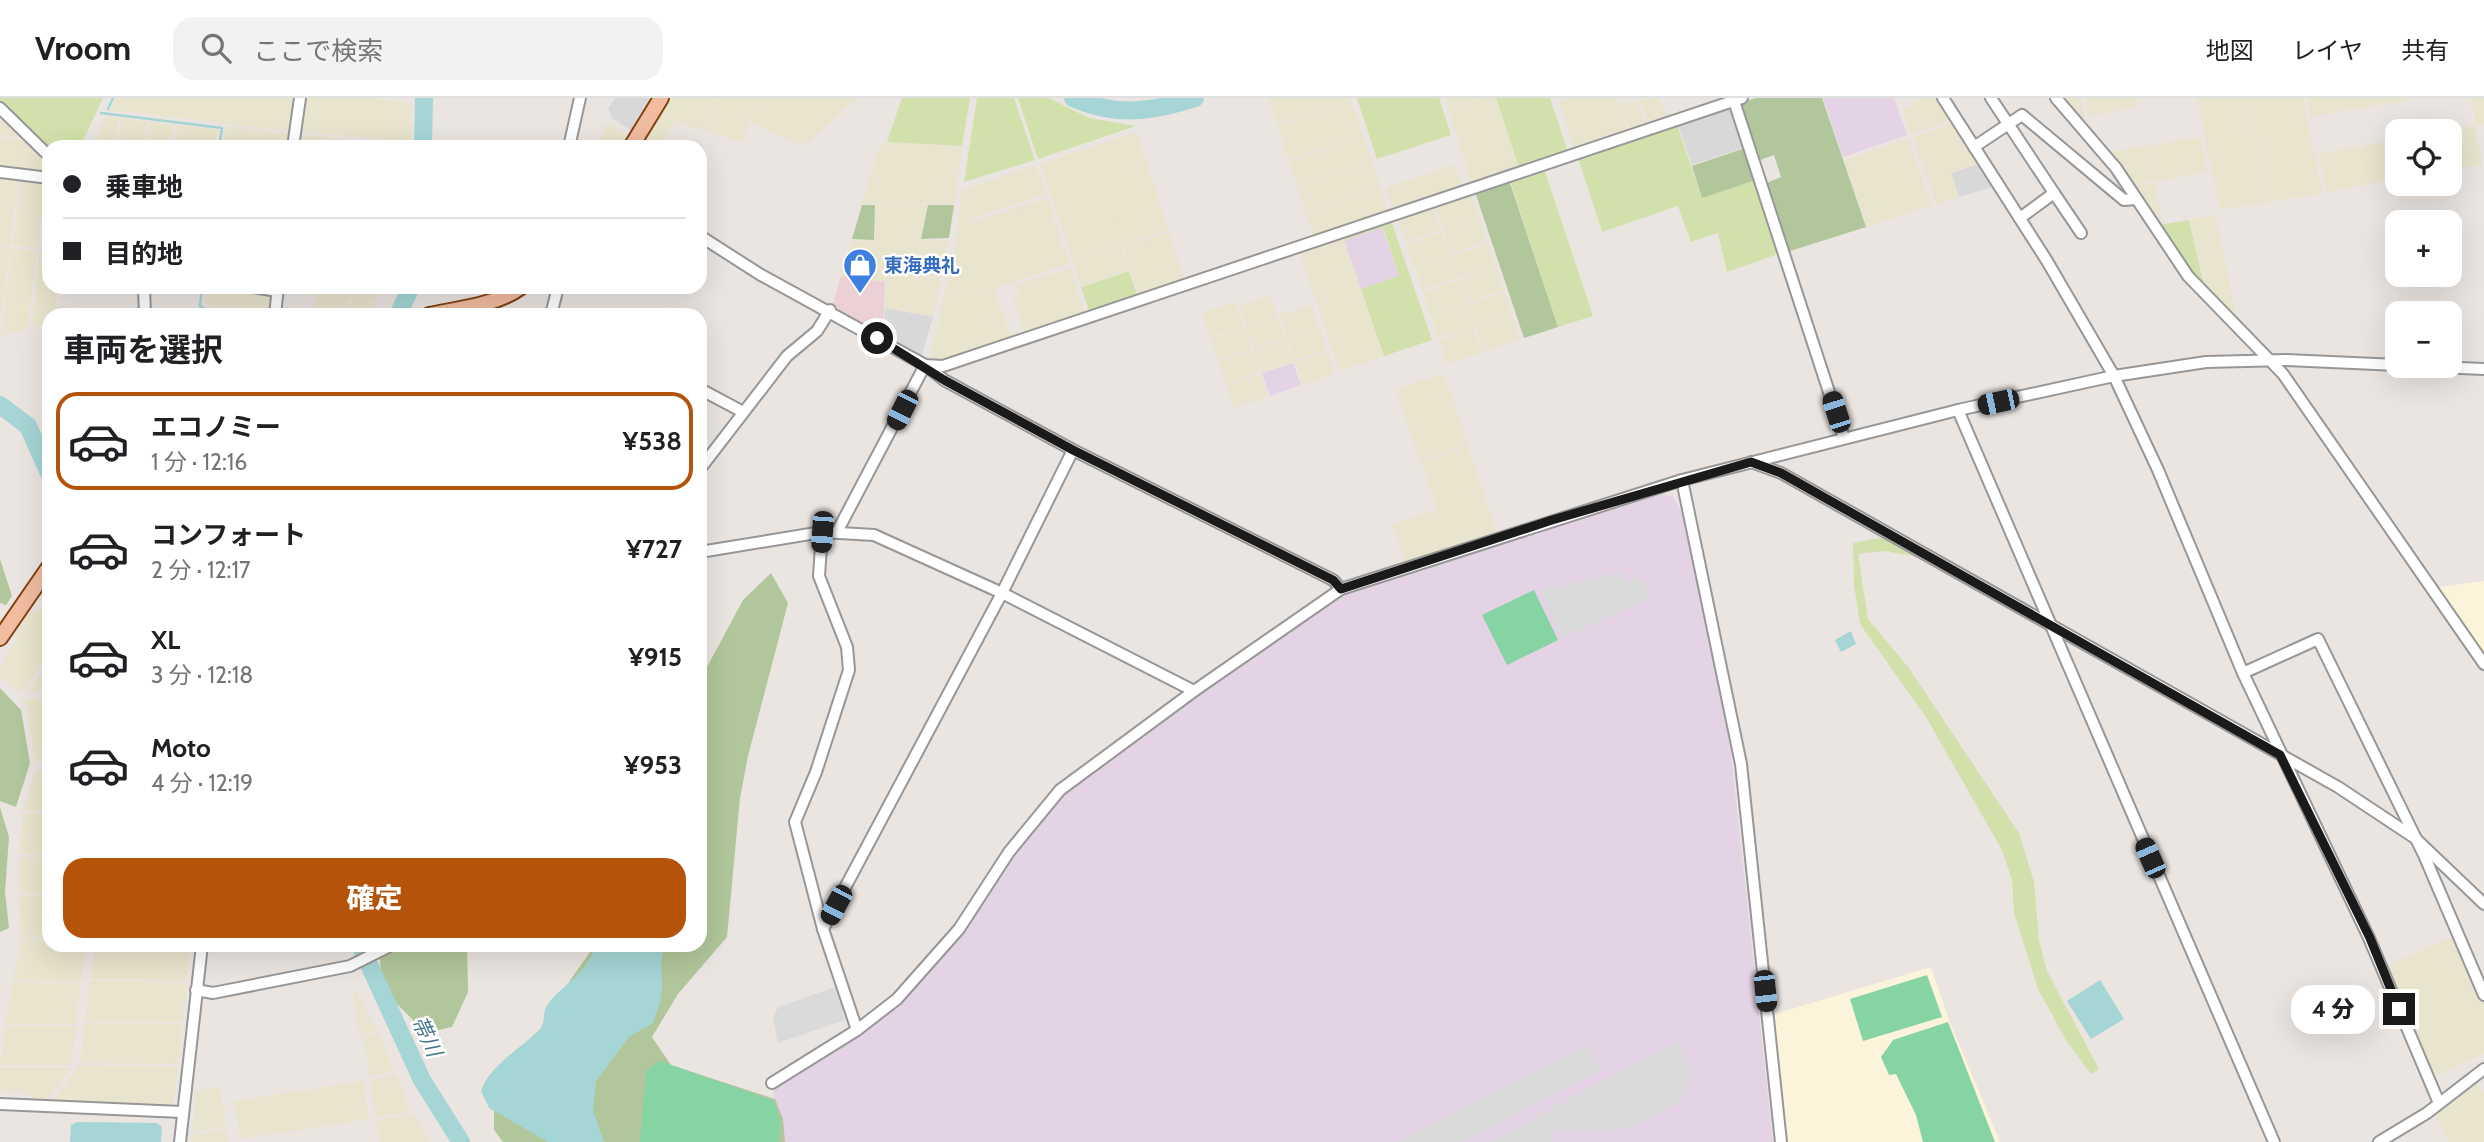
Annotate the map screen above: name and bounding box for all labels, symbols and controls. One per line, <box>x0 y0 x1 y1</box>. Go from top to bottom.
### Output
search box <box>173 17 663 80</box>
text: Vroom <box>35 28 131 68</box>
icon: search <box>197 29 235 67</box>
text: ここで検索 <box>253 35 383 67</box>
text: 地図 <box>2206 36 2254 65</box>
text: レイヤ <box>2292 36 2363 65</box>
text: 共有 <box>2401 36 2449 65</box>
map controls <box>2385 119 2462 378</box>
button: locate <box>2385 119 2462 196</box>
text: 乗車地 <box>105 171 183 203</box>
button: + <box>2385 210 2462 287</box>
text: 目的地 <box>105 238 183 270</box>
shop icon: 東海典礼 <box>841 246 879 295</box>
place label: 東海典礼 <box>884 254 960 277</box>
button: − <box>2385 301 2462 378</box>
route start <box>861 322 893 354</box>
text: 車両を選択 <box>63 330 223 369</box>
car <box>884 387 921 433</box>
car <box>1976 387 2021 417</box>
car <box>1820 389 1853 435</box>
icon: car <box>67 410 130 473</box>
text: エコノミー <box>151 411 281 443</box>
text: ¥538 <box>623 425 682 457</box>
text: 1 分 · 12:16 <box>151 448 247 476</box>
car <box>811 510 834 554</box>
icon: car <box>67 518 130 581</box>
text: コンフォート <box>151 519 306 551</box>
text: ¥727 <box>626 533 682 565</box>
text: 2 分 · 12:17 <box>151 556 250 584</box>
text: XL <box>151 624 180 656</box>
icon: car <box>67 626 130 689</box>
text: ¥915 <box>628 641 682 673</box>
text: 3 分 · 12:18 <box>151 661 253 689</box>
text: Moto <box>151 732 211 764</box>
icon: car <box>67 734 130 797</box>
text: ¥953 <box>624 749 682 781</box>
text: 4 分 · 12:19 <box>151 769 253 797</box>
car <box>2132 835 2169 881</box>
button: 確定 <box>63 858 686 938</box>
car <box>817 882 856 928</box>
car <box>1753 969 1778 1013</box>
callout: 4 分 <box>2290 984 2374 1034</box>
route end <box>2383 993 2415 1025</box>
text: 4 分 <box>2312 995 2354 1023</box>
water label: 帯川 <box>407 1012 448 1062</box>

